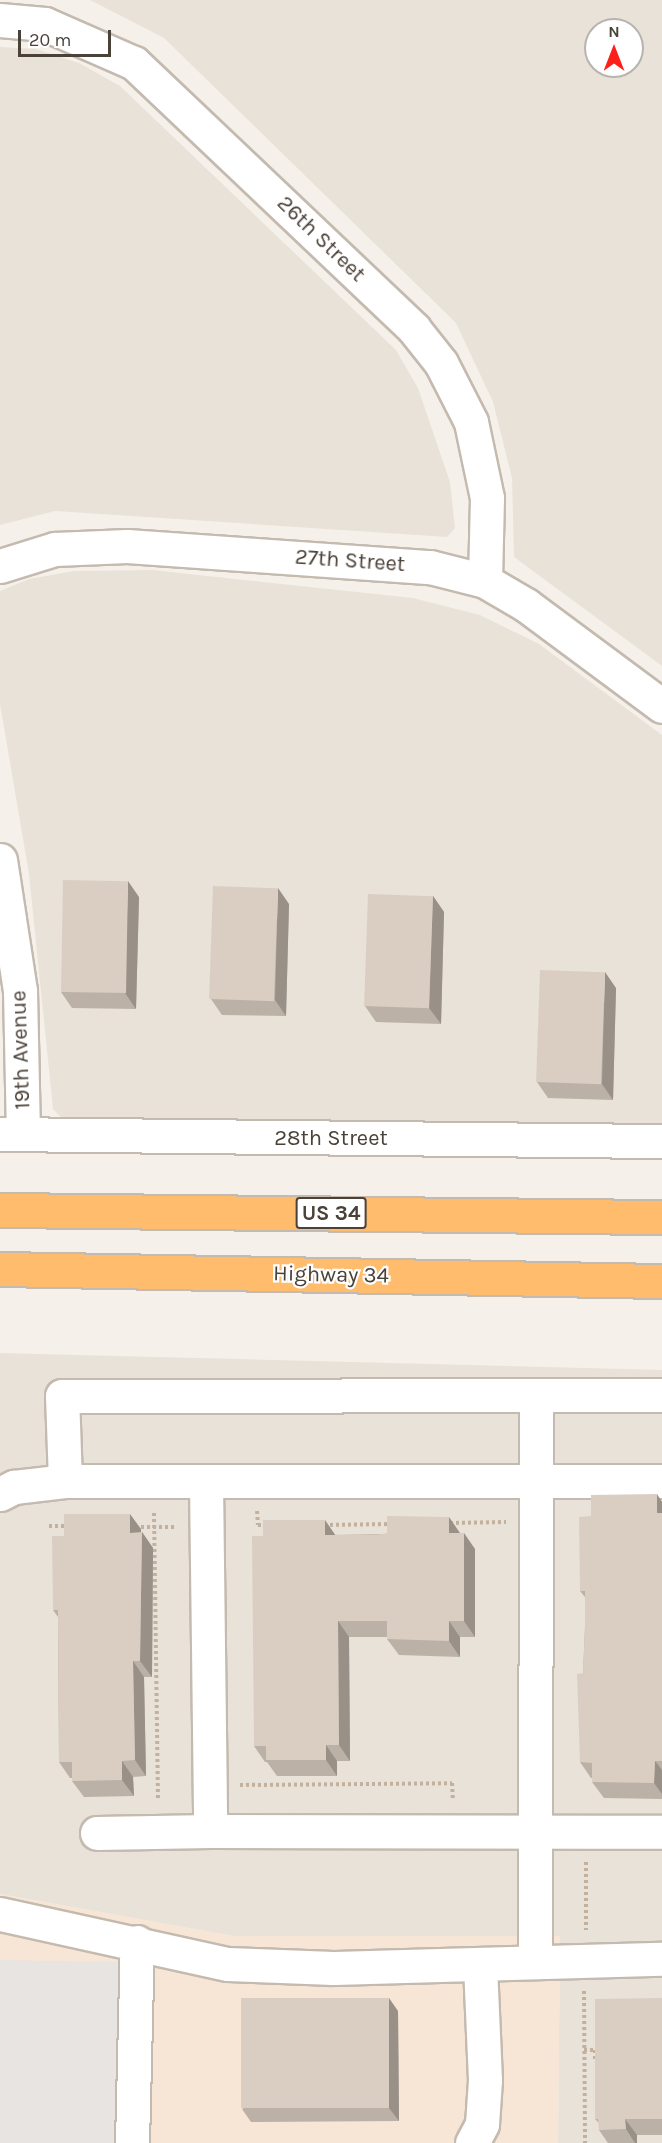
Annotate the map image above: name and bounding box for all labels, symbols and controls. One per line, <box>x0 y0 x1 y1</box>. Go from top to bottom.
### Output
scale bar <box>21 18 114 56</box>
north arrow <box>584 18 644 78</box>
text: N <box>608 22 620 41</box>
text: 20 m <box>29 29 71 51</box>
street label: 26th Street <box>271 190 371 288</box>
street label: 27th Street <box>294 544 406 578</box>
street label: 19th Avenue <box>6 990 36 1110</box>
street label: 28th Street <box>274 1126 388 1152</box>
road number: US 34 <box>295 1195 367 1231</box>
street label: Highway 34 <box>273 1261 389 1289</box>

